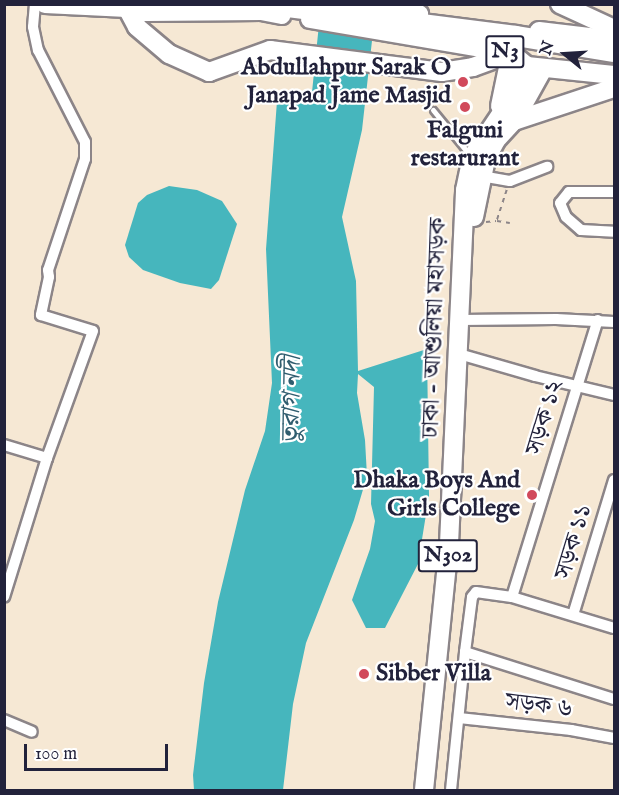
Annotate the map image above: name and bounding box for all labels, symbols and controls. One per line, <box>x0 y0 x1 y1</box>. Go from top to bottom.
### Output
north arrow <box>535 24 595 84</box>
road number: N3 <box>484 33 526 71</box>
text: N <box>536 39 560 58</box>
place label: Abdullahpur Sarak O Janapad Jame Masjid <box>241 54 451 110</box>
marker: Abdullahpur Sarak O Janapad Jame Masjid <box>456 75 470 89</box>
marker: Falguni restarurant <box>458 100 472 114</box>
place label: Falguni restarurant <box>411 117 519 173</box>
street label: ঢাকা - আশুলিয়া মহাসড়ক <box>417 217 453 439</box>
water label: তুরাগ নদী <box>276 356 308 444</box>
street label: সড়ক ১২ <box>520 377 570 459</box>
place label: Dhaka Boys And Girls College <box>353 467 520 523</box>
marker: Dhaka Boys And Girls College <box>525 488 539 502</box>
street label: সড়ক ১১ <box>549 501 599 583</box>
road number: N302 <box>416 537 480 575</box>
place label: Sibber Villa <box>376 660 491 688</box>
marker: Sibber Villa <box>357 667 371 681</box>
street label: সড়ক ৬ <box>504 688 574 724</box>
scale bar <box>27 732 171 770</box>
text: 100 m <box>35 743 77 766</box>

